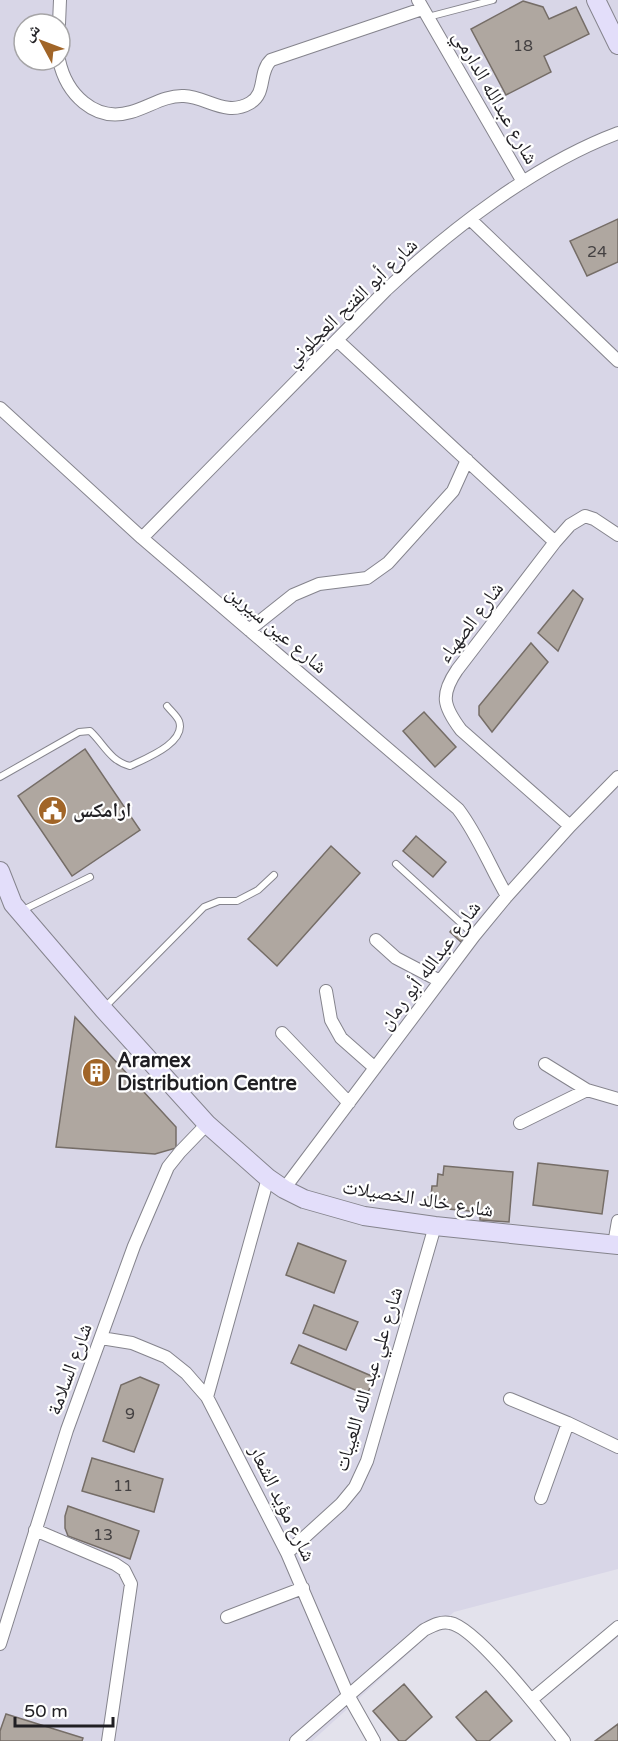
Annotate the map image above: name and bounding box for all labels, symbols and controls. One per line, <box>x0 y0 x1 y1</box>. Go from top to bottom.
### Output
north arrow <box>12 12 72 72</box>
text: ش <box>18 20 45 46</box>
street label: شارع عبدالله الدارمي <box>444 26 543 170</box>
house number: 18 <box>513 36 533 56</box>
street label: شارع أبو الفتح العجلوني <box>280 233 425 374</box>
house number: 24 <box>587 242 607 262</box>
street label: شارع الصهباء <box>433 577 509 668</box>
street label: شارع عين سيرين <box>221 581 332 679</box>
public building icon: ارامكس <box>36 794 68 826</box>
place label: ارامكس <box>73 799 131 823</box>
street label: شارع عبدالله أبو رمان <box>373 896 486 1035</box>
place label: Aramex Distribution Centre <box>117 1049 297 1096</box>
building icon: Aramex Distribution Centre <box>80 1056 112 1088</box>
street label: شارع خالد الخصيلات <box>341 1175 495 1223</box>
street label: شارع علي عبد الله اللعيبات <box>329 1284 411 1475</box>
street label: شارع السلامة <box>42 1320 98 1418</box>
house number: 9 <box>125 1404 135 1424</box>
street label: شارع مؤيد الشعار <box>243 1440 321 1566</box>
house number: 11 <box>113 1476 133 1496</box>
house number: 13 <box>93 1525 113 1545</box>
scale bar <box>15 1690 112 1728</box>
text: 50 m <box>24 1700 68 1722</box>

